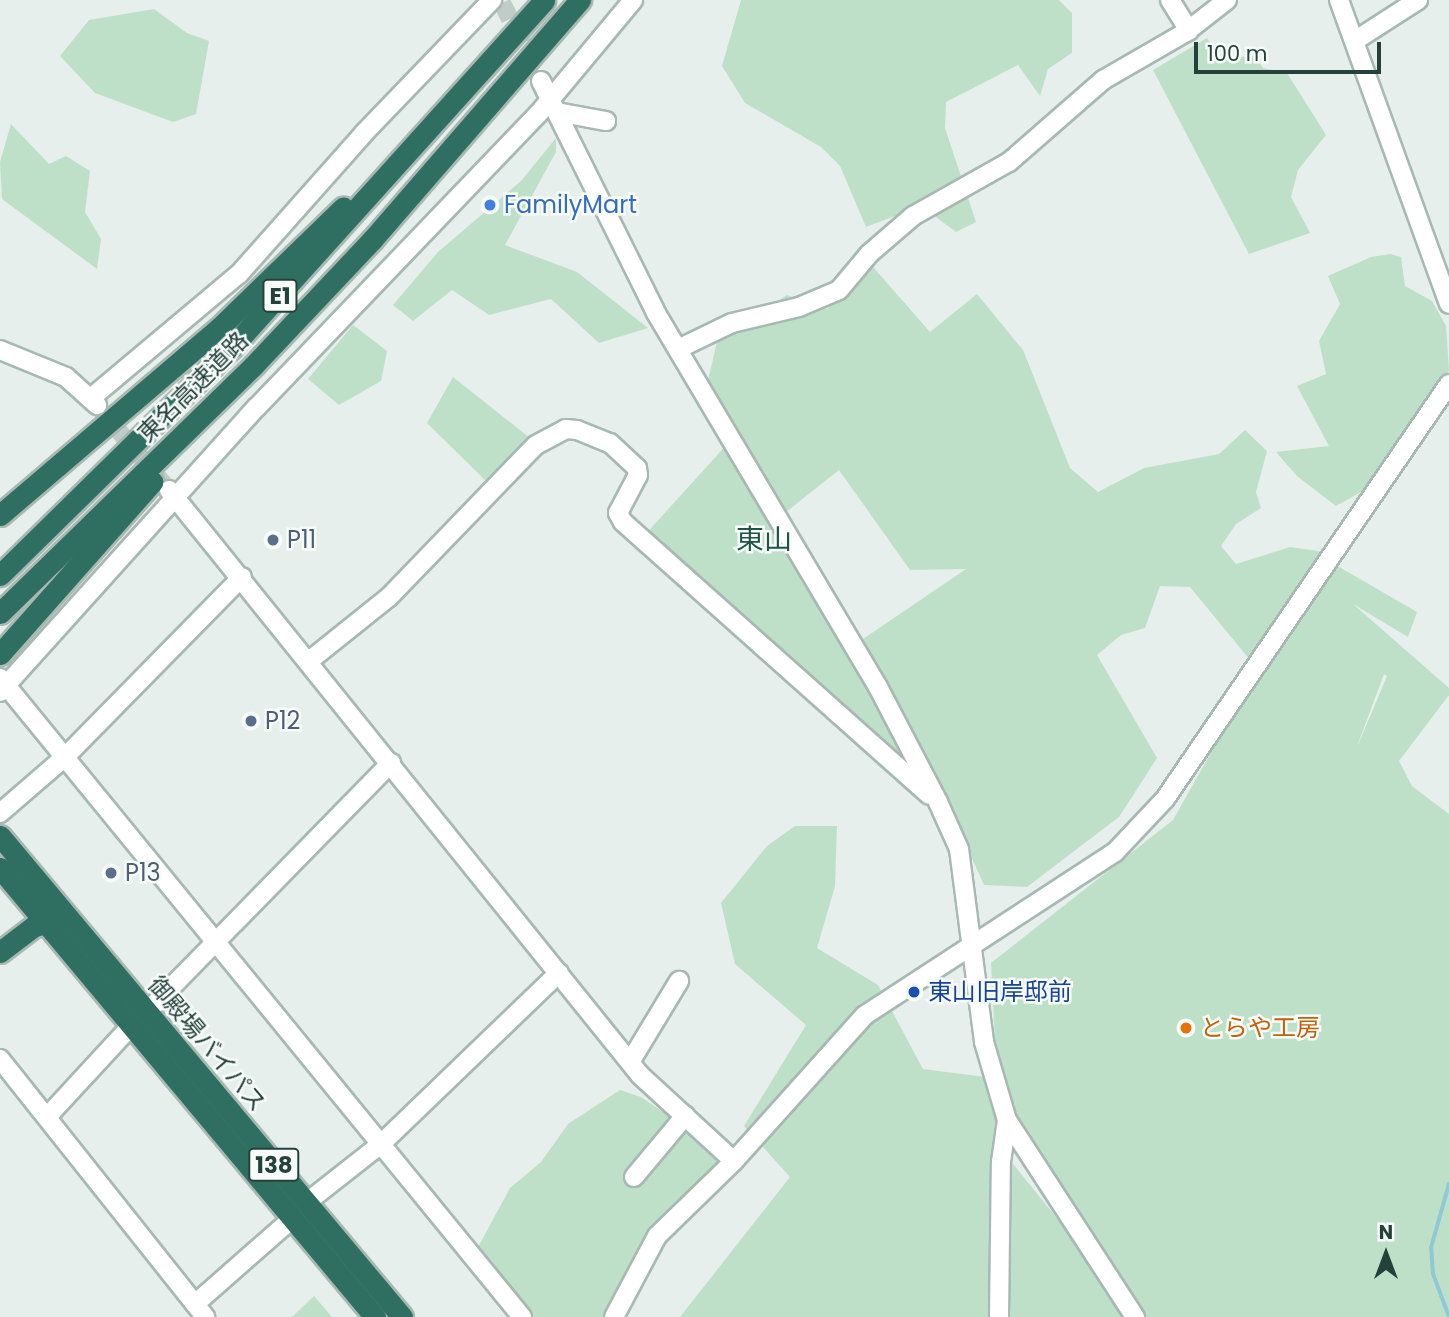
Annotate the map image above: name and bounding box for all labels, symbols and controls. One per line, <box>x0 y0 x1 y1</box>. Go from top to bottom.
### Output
scale bar <box>1197 28 1384 72</box>
text: 100 m <box>1207 39 1267 68</box>
place label: FamilyMart <box>504 191 637 219</box>
marker: FamilyMart <box>482 197 498 213</box>
road number: E1 <box>261 276 299 316</box>
street label: 東名高速道路 <box>132 326 254 448</box>
district label: 東山 <box>736 523 792 557</box>
place label: P11 <box>287 526 316 554</box>
marker: P11 <box>265 532 281 548</box>
place label: P12 <box>265 707 300 735</box>
marker: P12 <box>243 713 259 729</box>
place label: P13 <box>125 859 161 887</box>
marker: P13 <box>103 865 119 881</box>
street label: 御殿場バイパス <box>142 970 272 1118</box>
place label: 東山旧岸邸前 <box>928 978 1072 1006</box>
marker: 東山旧岸邸前 <box>906 984 922 1000</box>
place label: とらや工房 <box>1200 1014 1320 1042</box>
marker: とらや工房 <box>1178 1020 1194 1036</box>
road number: 138 <box>248 1146 300 1184</box>
north arrow <box>1351 1219 1421 1289</box>
text: N <box>1379 1219 1393 1246</box>

